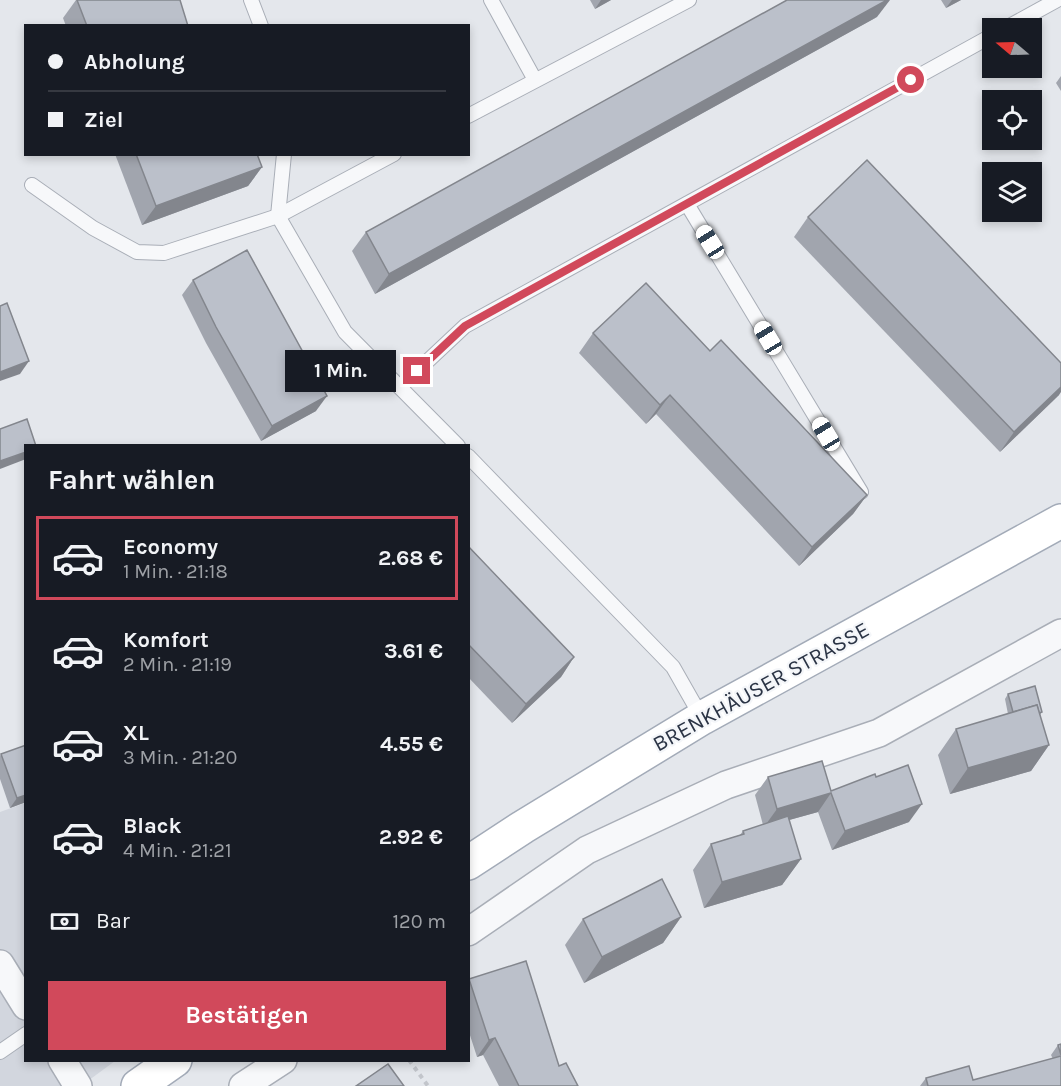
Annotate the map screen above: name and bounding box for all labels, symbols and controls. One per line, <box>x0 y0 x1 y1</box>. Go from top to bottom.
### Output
north arrow <box>982 18 1042 78</box>
map controls <box>982 18 1042 222</box>
text: Abholung <box>84 49 184 75</box>
route start <box>897 66 924 93</box>
button: locate <box>982 90 1042 150</box>
text: Ziel <box>84 107 123 133</box>
button: layers <box>982 162 1042 222</box>
car <box>693 222 727 262</box>
car <box>751 318 785 358</box>
callout: 1 Min. <box>285 350 396 392</box>
route end <box>403 357 430 384</box>
text: 1 Min. <box>314 359 367 382</box>
car <box>809 414 843 454</box>
text: Fahrt wählen <box>48 464 215 496</box>
icon: car <box>51 531 105 585</box>
text: Economy <box>123 534 218 560</box>
text: 2.68 € <box>378 545 443 571</box>
text: 1 Min. · 21:18 <box>123 560 228 583</box>
street label: BRENKHÄUSER STRASSE <box>648 617 874 757</box>
icon: car <box>51 624 105 678</box>
text: Komfort <box>123 627 209 653</box>
text: 3.61 € <box>384 638 443 664</box>
text: 2 Min. · 21:19 <box>123 653 232 676</box>
icon: car <box>51 717 105 771</box>
text: XL <box>123 720 149 746</box>
text: 4.55 € <box>380 731 443 757</box>
text: 3 Min. · 21:20 <box>123 746 237 769</box>
icon: car <box>51 810 105 864</box>
text: Black <box>123 813 182 839</box>
text: 2.92 € <box>379 824 443 850</box>
text: 4 Min. · 21:21 <box>123 839 232 862</box>
icon: cash <box>48 905 81 938</box>
text: Bar <box>96 908 130 934</box>
text: 120 m <box>392 910 446 933</box>
button: Bestätigen <box>48 981 446 1050</box>

